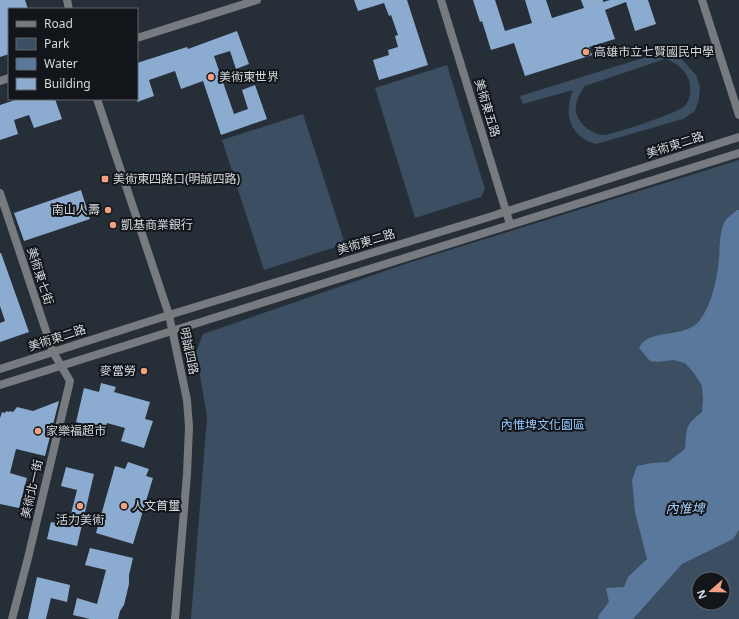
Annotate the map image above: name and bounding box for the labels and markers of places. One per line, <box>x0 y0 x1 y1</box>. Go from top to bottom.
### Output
place label: 高雄市立七賢國民中學 <box>594 43 714 60</box>
marker: 高雄市立七賢國民中學 <box>581 47 591 57</box>
place label: 美術東世界 <box>219 68 279 85</box>
marker: 美術東世界 <box>206 72 216 82</box>
place label: 美術東四路口(明誠四路) <box>113 170 241 187</box>
marker: 美術東四路口(明誠四路) <box>100 174 110 184</box>
place label: 南山人壽 <box>52 201 100 218</box>
marker: 南山人壽 <box>103 205 113 215</box>
place label: 凱基商業銀行 <box>121 216 193 233</box>
marker: 凱基商業銀行 <box>108 220 118 230</box>
place label: 麥當勞 <box>100 362 136 379</box>
marker: 麥當勞 <box>139 366 149 376</box>
place label: 家樂福超市 <box>46 422 106 439</box>
marker: 家樂福超市 <box>33 426 43 436</box>
place label: 人文首璽 <box>132 497 180 514</box>
marker: 活力美術 <box>75 501 85 511</box>
marker: 人文首璽 <box>119 501 129 511</box>
place label: 活力美術 <box>56 511 104 528</box>

